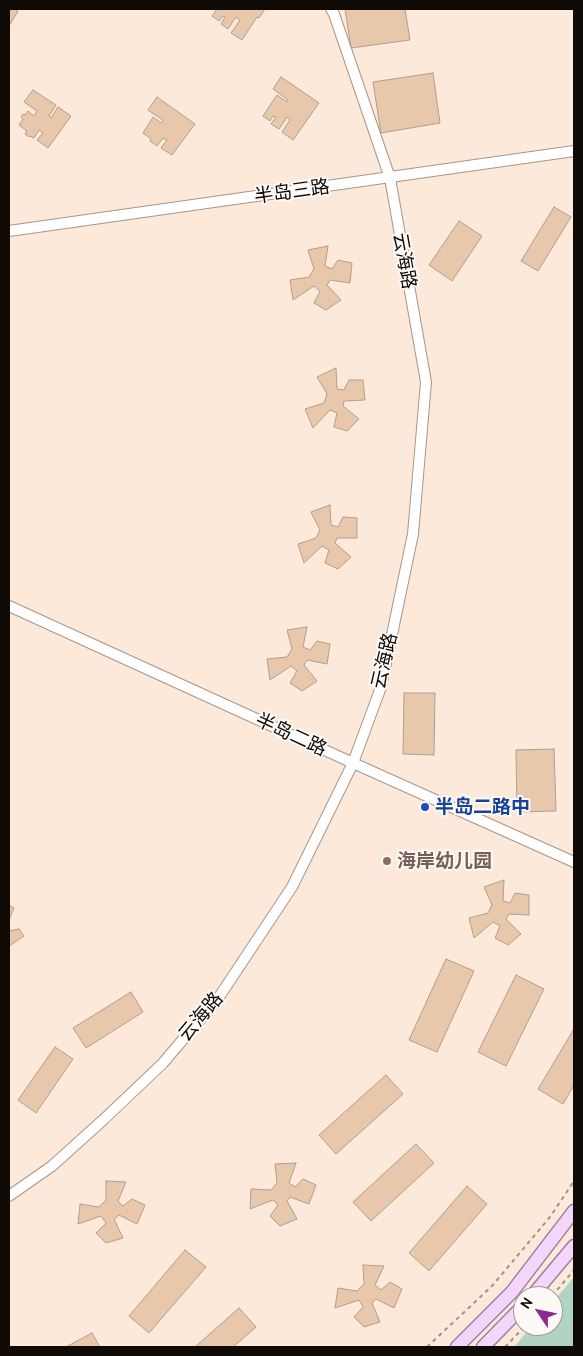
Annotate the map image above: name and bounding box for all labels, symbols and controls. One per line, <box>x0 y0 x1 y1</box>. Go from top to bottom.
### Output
street label: 半岛三路 <box>253 175 331 209</box>
street label: 云海路 <box>388 231 420 291</box>
street label: 云海路 <box>367 631 403 691</box>
street label: 半岛二路 <box>252 709 330 761</box>
place label: 半岛二路中 <box>435 796 530 818</box>
marker: 半岛二路中 <box>419 801 431 813</box>
place label: 海岸幼儿园 <box>397 850 492 872</box>
marker: 海岸幼儿园 <box>381 855 393 867</box>
street label: 云海路 <box>174 988 228 1046</box>
north arrow <box>513 1286 563 1336</box>
text: N <box>516 1294 537 1312</box>

